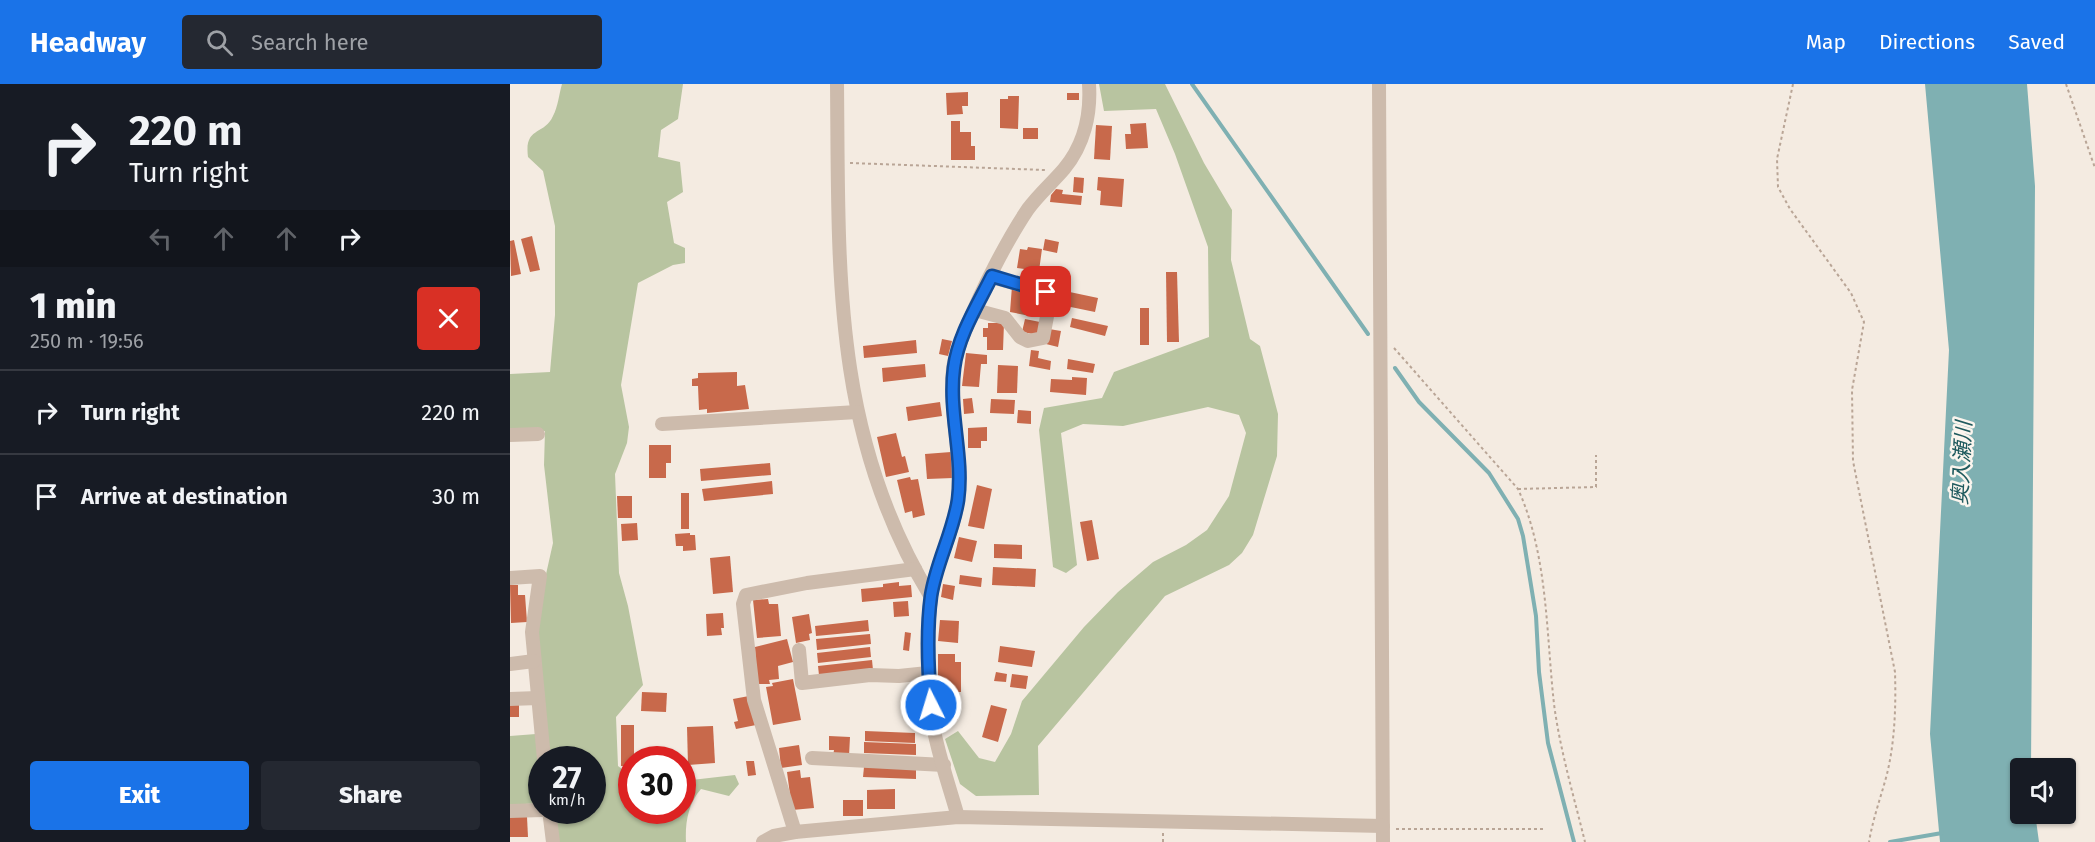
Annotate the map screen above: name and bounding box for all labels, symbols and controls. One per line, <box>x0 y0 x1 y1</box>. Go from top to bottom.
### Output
search box <box>182 15 602 69</box>
text: Headway <box>30 26 146 59</box>
icon: search <box>203 26 236 59</box>
text: Search here <box>251 29 369 56</box>
text: Map <box>1806 29 1846 55</box>
text: Directions <box>1879 29 1975 55</box>
text: Saved <box>2008 29 2065 55</box>
text: 220 m <box>129 106 242 156</box>
icon: right <box>30 108 108 186</box>
text: Turn right <box>129 157 249 189</box>
icon: left <box>144 222 177 255</box>
icon: ahead <box>207 222 240 255</box>
icon: ahead <box>270 222 303 255</box>
icon: right <box>333 222 366 255</box>
pin <box>1020 266 1071 317</box>
icon: arrive <box>1029 275 1062 308</box>
text: 1 min <box>30 284 116 328</box>
button: close <box>417 287 480 350</box>
text: 250 m · 19:56 <box>30 329 144 353</box>
icon: right <box>30 396 63 429</box>
text: Turn right <box>81 399 180 426</box>
text: 220 m <box>421 399 480 426</box>
water label: 奥入瀬川 <box>1947 418 1977 506</box>
icon: arrive <box>30 480 63 513</box>
text: Arrive at destination <box>81 483 288 510</box>
text: 30 m <box>432 483 480 510</box>
position arrow <box>899 673 963 737</box>
speed limit sign: 30 <box>618 746 696 824</box>
map controls <box>2010 758 2076 824</box>
button: sound <box>2010 758 2076 824</box>
text: 27 <box>552 760 582 796</box>
button: Exit <box>30 761 249 830</box>
button: Share <box>261 761 480 830</box>
text: km/h <box>548 791 586 809</box>

